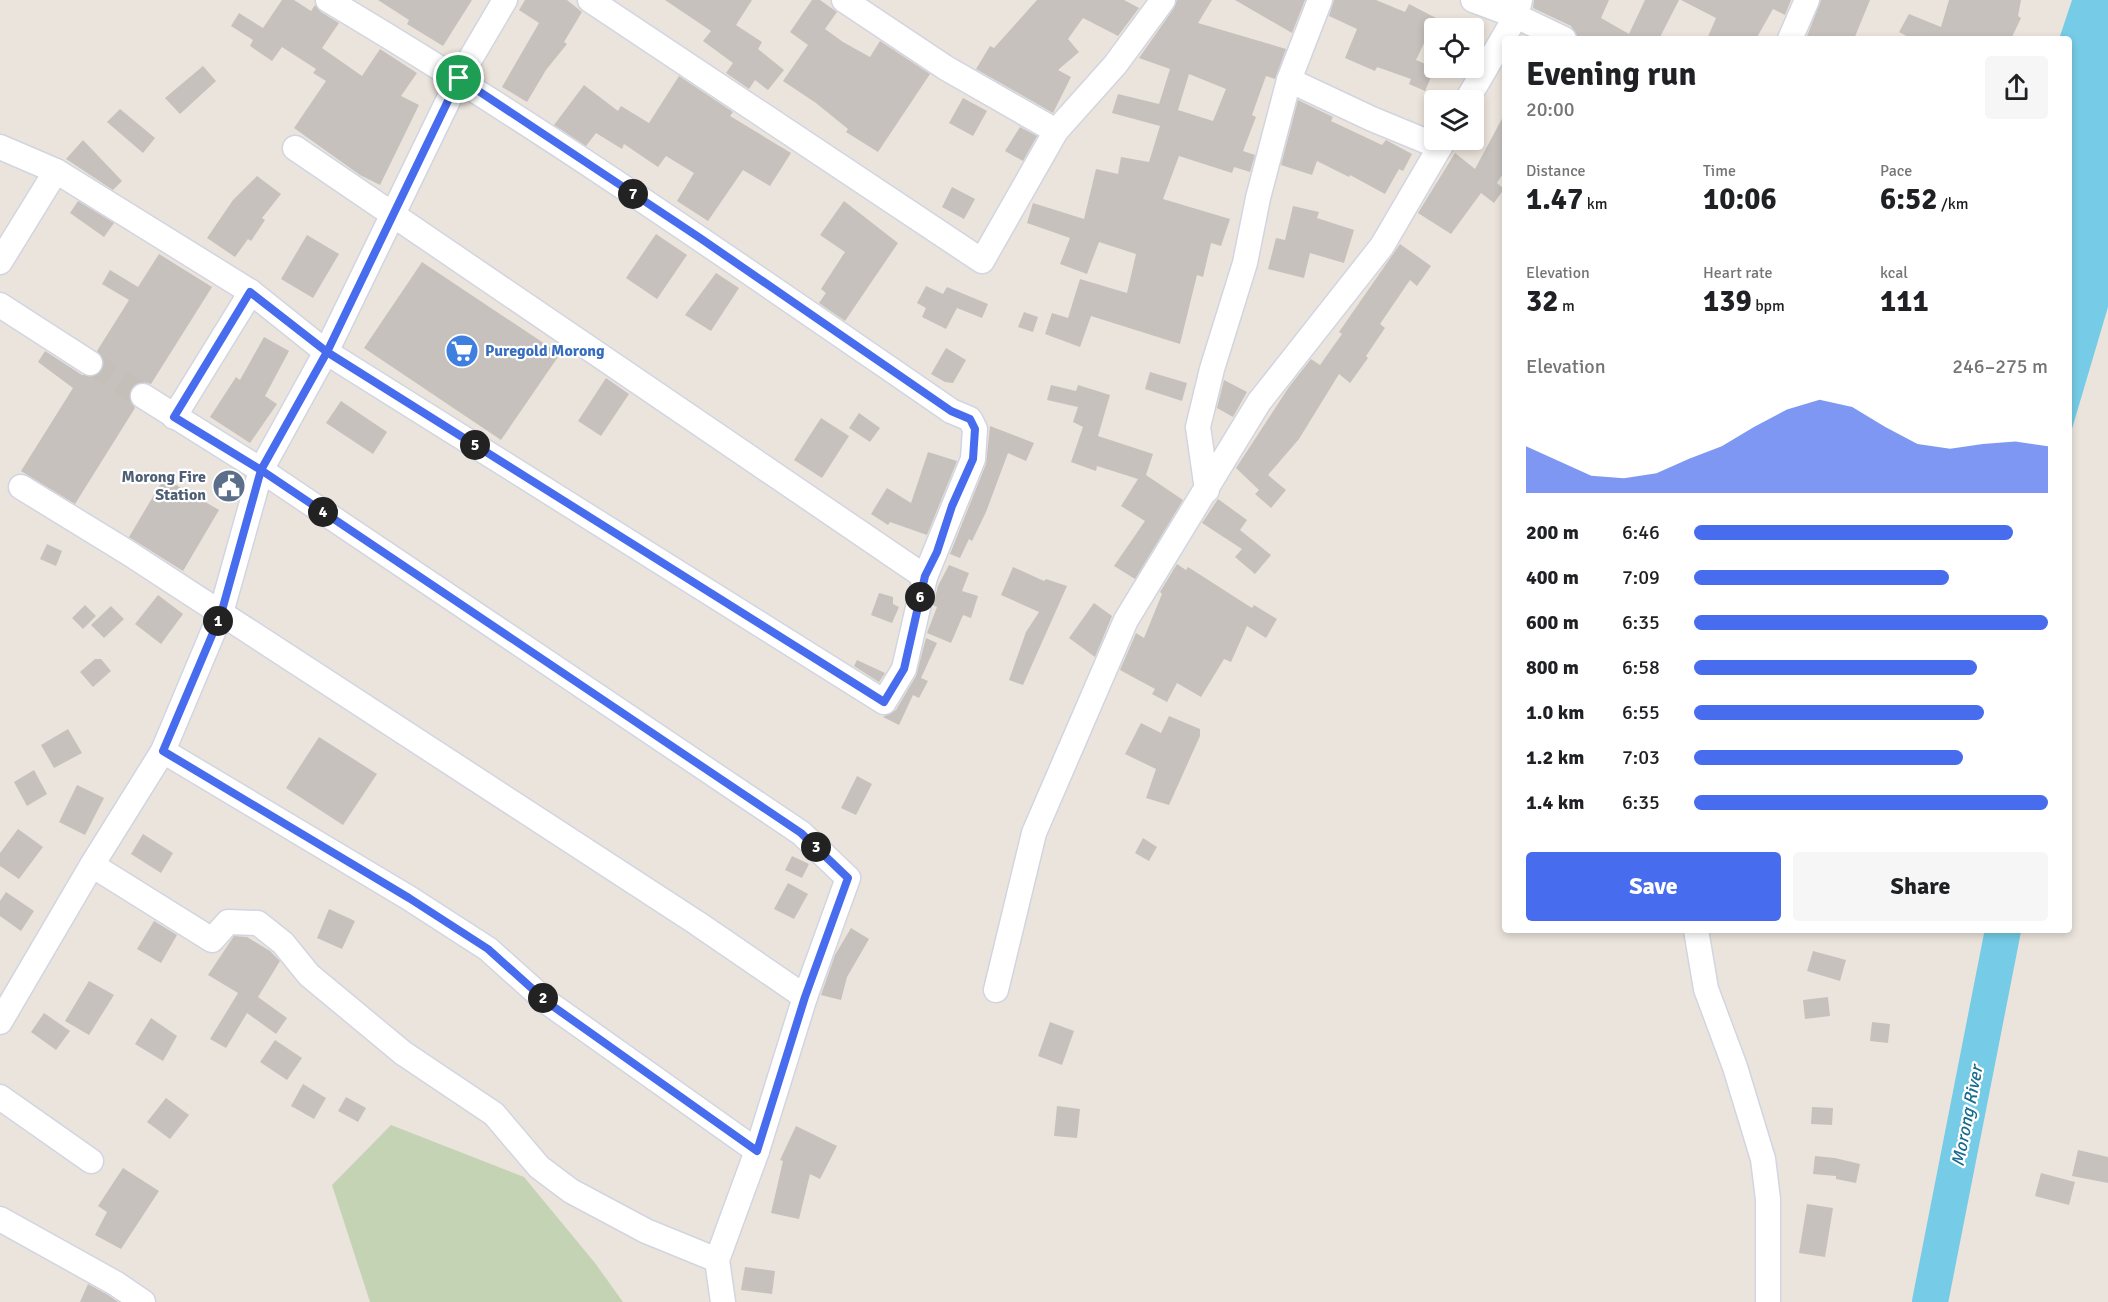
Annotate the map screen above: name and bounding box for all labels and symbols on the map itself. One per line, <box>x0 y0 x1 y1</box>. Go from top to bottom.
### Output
pin <box>433 52 484 103</box>
pin: 7 <box>618 179 648 209</box>
supermarket icon: Puregold Morong <box>444 333 480 369</box>
place label: Puregold Morong <box>485 341 605 361</box>
pin: 5 <box>460 430 490 460</box>
place label: Morong Fire Station <box>122 467 206 505</box>
public building icon: Morong Fire Station <box>211 468 247 504</box>
pin: 4 <box>308 497 338 527</box>
pin: 6 <box>905 582 935 612</box>
pin: 1 <box>203 606 233 636</box>
pin: 3 <box>801 832 831 862</box>
pin: 2 <box>528 983 558 1013</box>
water label: Morong River <box>1946 1062 1988 1168</box>

